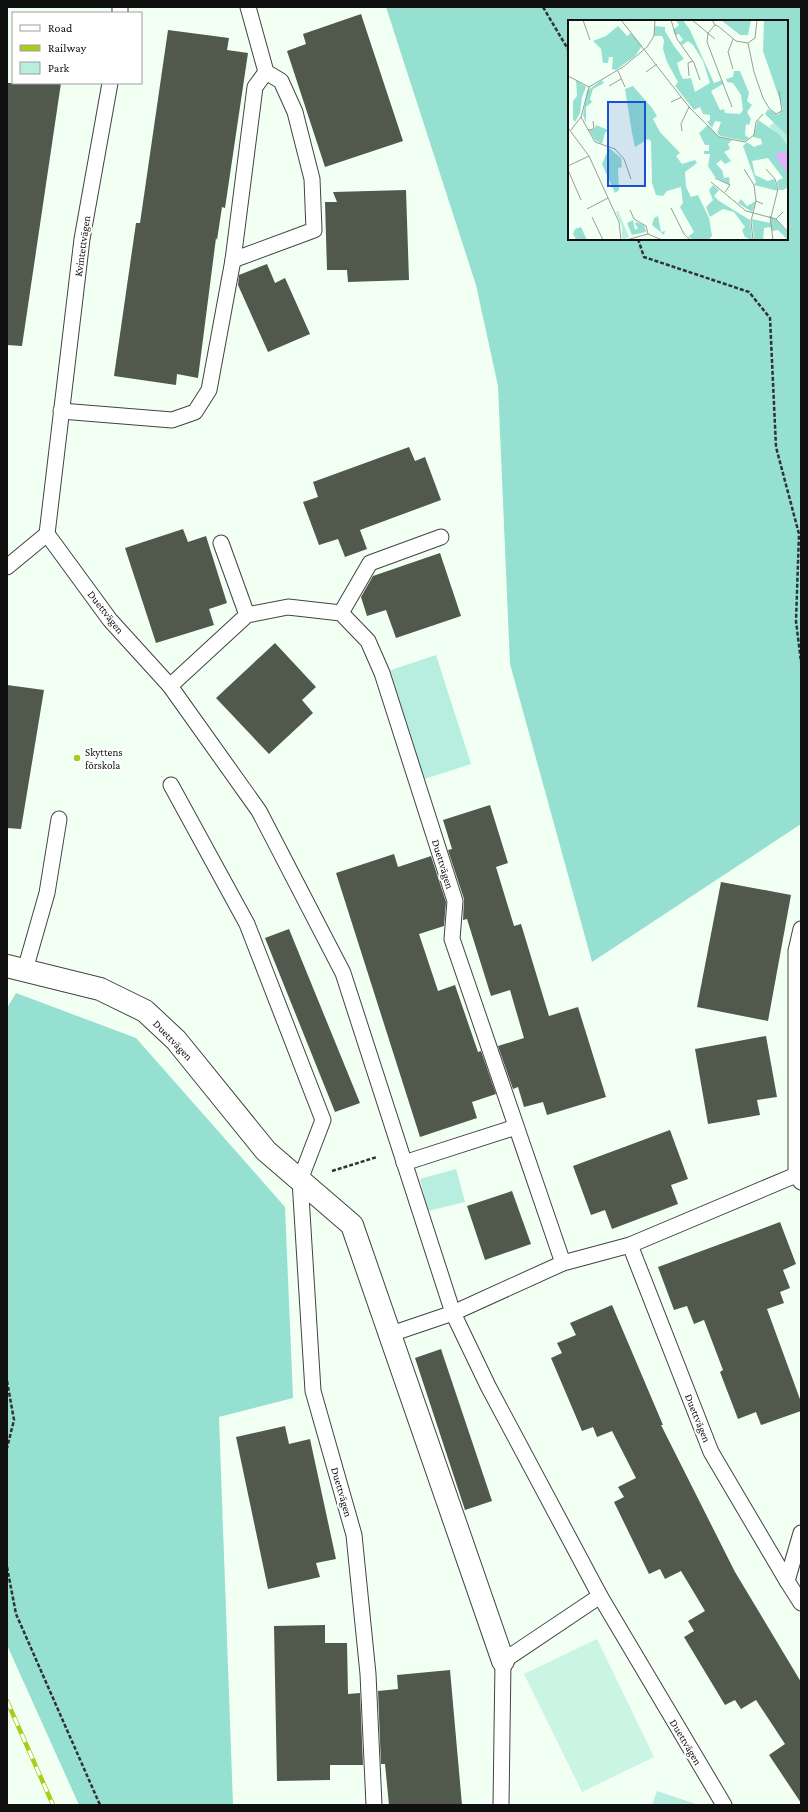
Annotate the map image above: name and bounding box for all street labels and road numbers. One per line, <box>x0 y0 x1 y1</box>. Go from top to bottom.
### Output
street label: Kvintettvägen <box>72 215 93 277</box>
street label: Duettvägen <box>85 588 127 637</box>
street label: Duettvägen <box>429 838 456 891</box>
street label: Duettvägen <box>150 1017 195 1063</box>
street label: Duettvägen <box>682 1392 713 1444</box>
street label: Duettvägen <box>328 1466 355 1519</box>
street label: Duettvägen <box>667 1717 704 1768</box>

